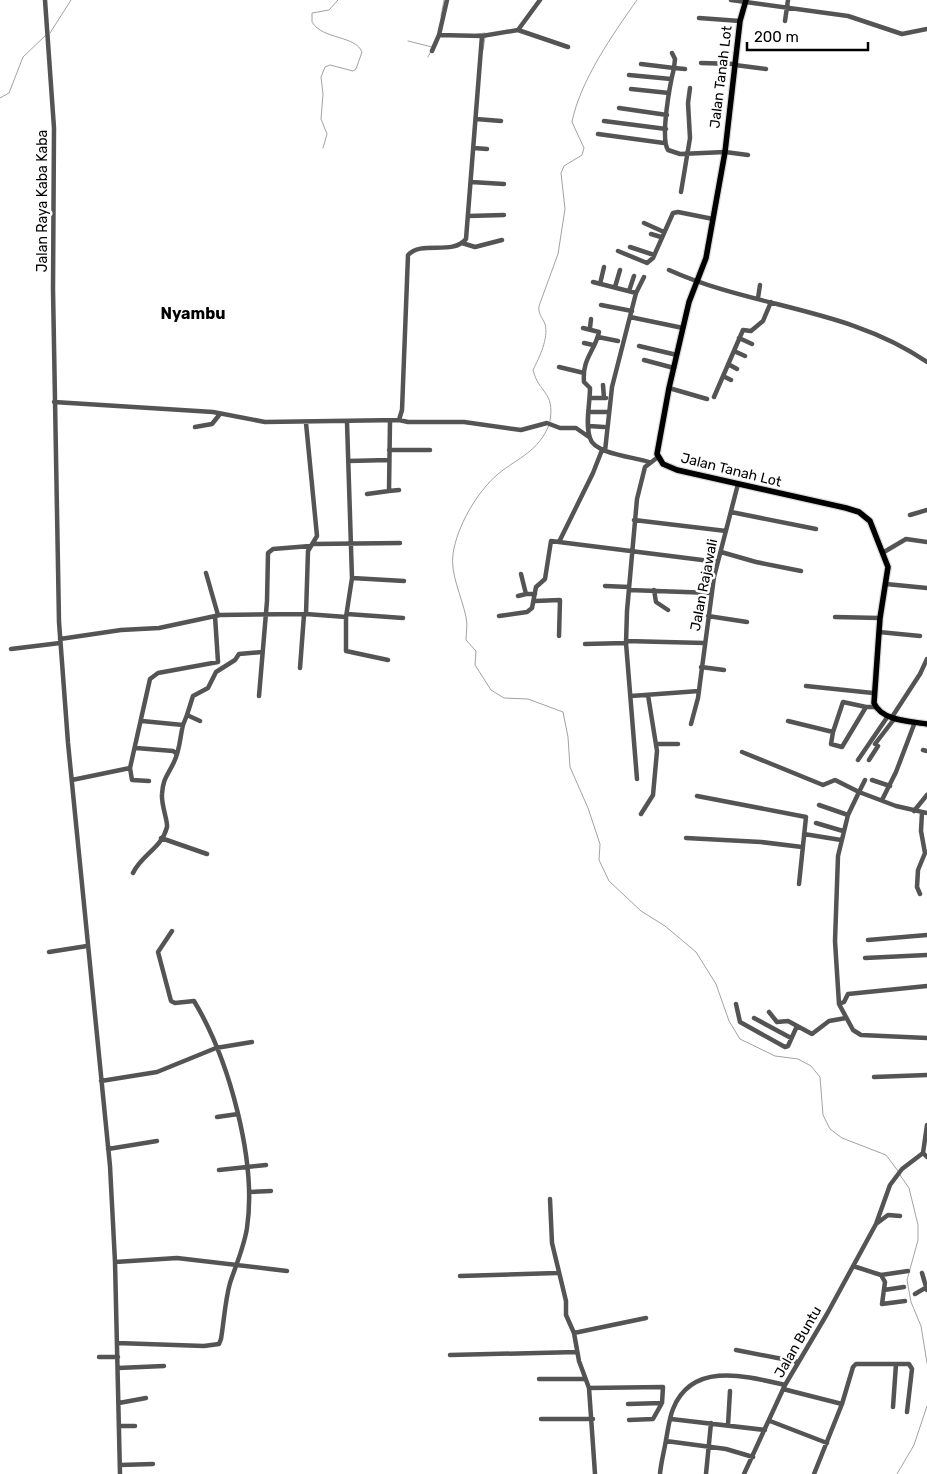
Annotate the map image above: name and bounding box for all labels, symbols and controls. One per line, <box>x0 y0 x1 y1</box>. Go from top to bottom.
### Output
scale bar <box>747 20 868 52</box>
street label: Jalan Tanah Lot <box>706 24 736 129</box>
text: 200 m <box>754 28 799 46</box>
street label: Jalan Raya Kaba Kaba <box>34 130 51 272</box>
district label: Nyambu <box>160 304 226 323</box>
street label: Jalan Tanah Lot <box>679 449 784 491</box>
street label: Jalan Rajawali <box>687 538 721 632</box>
street label: Jalan Buntu <box>771 1303 825 1381</box>

